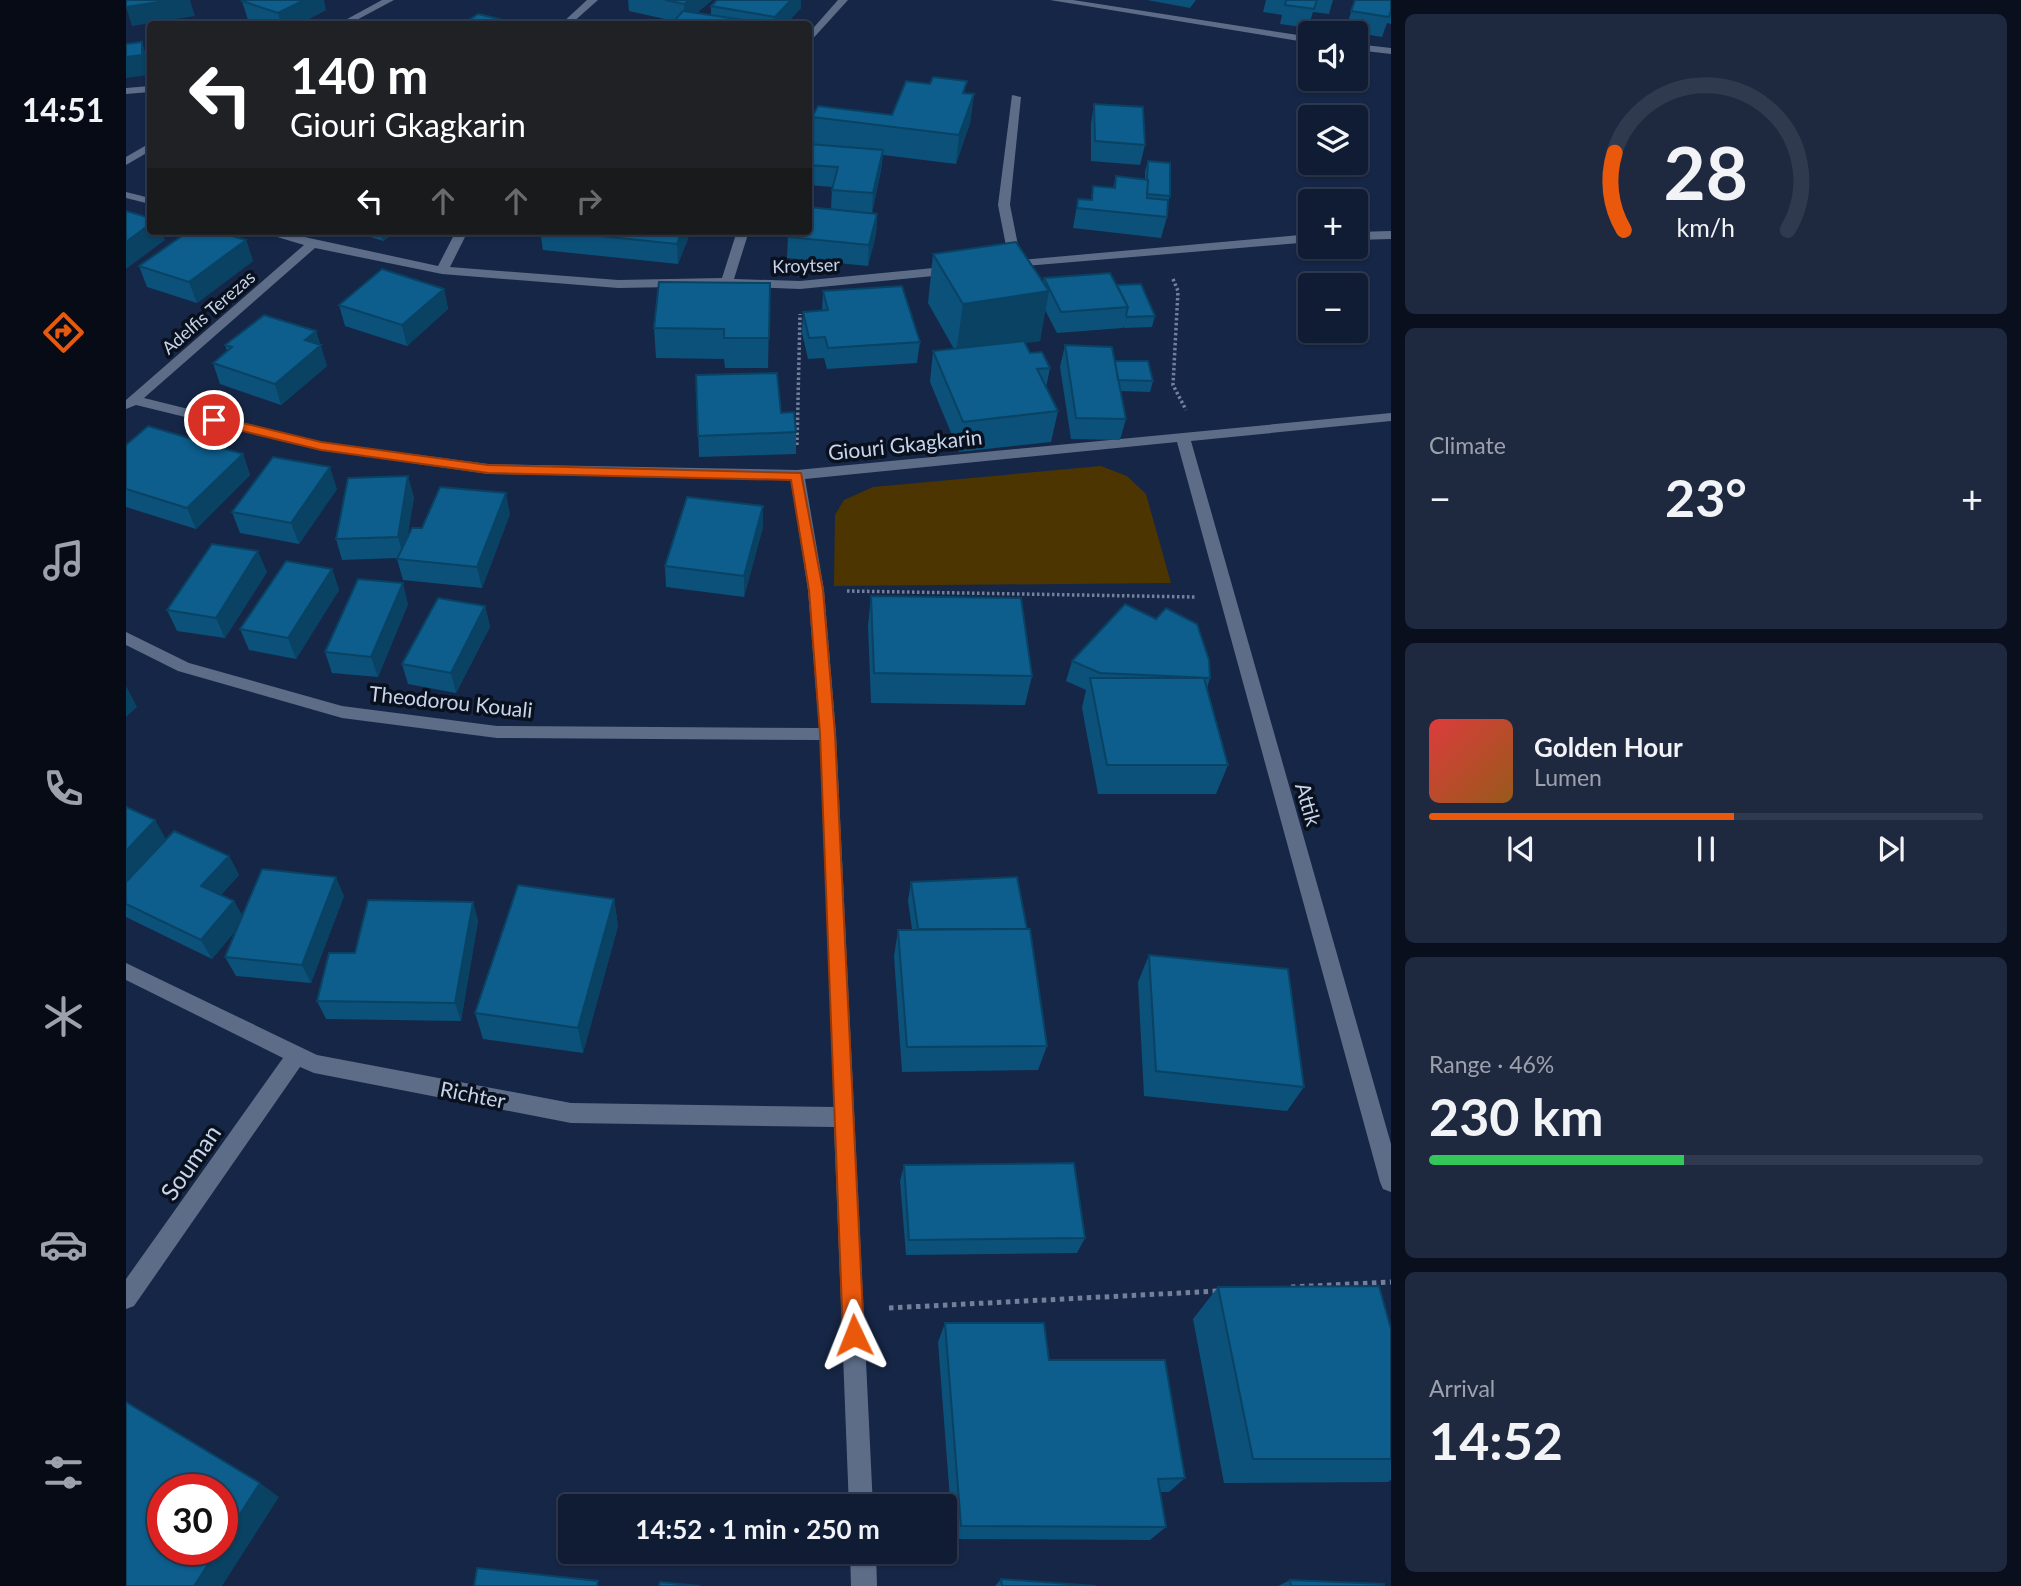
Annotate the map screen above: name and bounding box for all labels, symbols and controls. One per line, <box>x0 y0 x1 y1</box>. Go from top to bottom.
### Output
map controls <box>1298 21 1368 343</box>
button: sound <box>1298 21 1368 91</box>
text: 140 m <box>290 46 428 104</box>
icon: left <box>175 49 266 140</box>
text: 14:51 <box>22 90 104 129</box>
text: Giouri Gkagkarin <box>290 105 526 144</box>
button: layers <box>1298 105 1368 175</box>
text: 28 <box>1664 129 1748 217</box>
icon: left <box>351 182 389 220</box>
icon: ahead <box>424 182 462 220</box>
icon: ahead <box>497 182 535 220</box>
icon: right <box>570 182 608 220</box>
button: + <box>1298 189 1368 259</box>
text: km/h <box>1677 212 1735 242</box>
street label: Kroytser <box>772 253 841 277</box>
street label: Adelfis Terezas <box>157 265 259 359</box>
button: − <box>1298 273 1368 343</box>
icon: directions <box>39 308 88 357</box>
pin <box>184 390 244 450</box>
icon: arrive <box>195 401 233 439</box>
street label: Giouri Gkagkarin <box>827 423 983 465</box>
text: Climate <box>1429 431 1506 459</box>
text: 23° <box>1665 466 1747 528</box>
text: − <box>1429 475 1451 521</box>
text: + <box>1961 475 1983 521</box>
icon: music <box>39 536 88 585</box>
street label: Theodorou Kouali <box>368 680 534 722</box>
text: Golden Hour <box>1534 731 1683 763</box>
text: Lumen <box>1534 763 1602 791</box>
icon: phone <box>39 764 88 813</box>
street label: Attik <box>1291 780 1327 829</box>
icon: previous <box>1502 830 1540 868</box>
icon: pause <box>1687 830 1725 868</box>
icon: next <box>1872 830 1910 868</box>
icon: climate <box>39 992 88 1041</box>
text: Range · 46% <box>1429 1050 1554 1078</box>
street label: Richter <box>438 1075 508 1113</box>
text: 230 km <box>1429 1085 1603 1147</box>
street label: Souman <box>154 1119 226 1205</box>
icon: car <box>39 1220 88 1269</box>
position arrow <box>817 1298 891 1372</box>
text: Arrival <box>1429 1374 1495 1402</box>
text: 14:52 <box>1429 1409 1563 1471</box>
icon: filters <box>39 1448 88 1497</box>
speed limit sign: 30 <box>147 1474 238 1565</box>
text: 14:52 · 1 min · 250 m <box>635 1513 880 1545</box>

